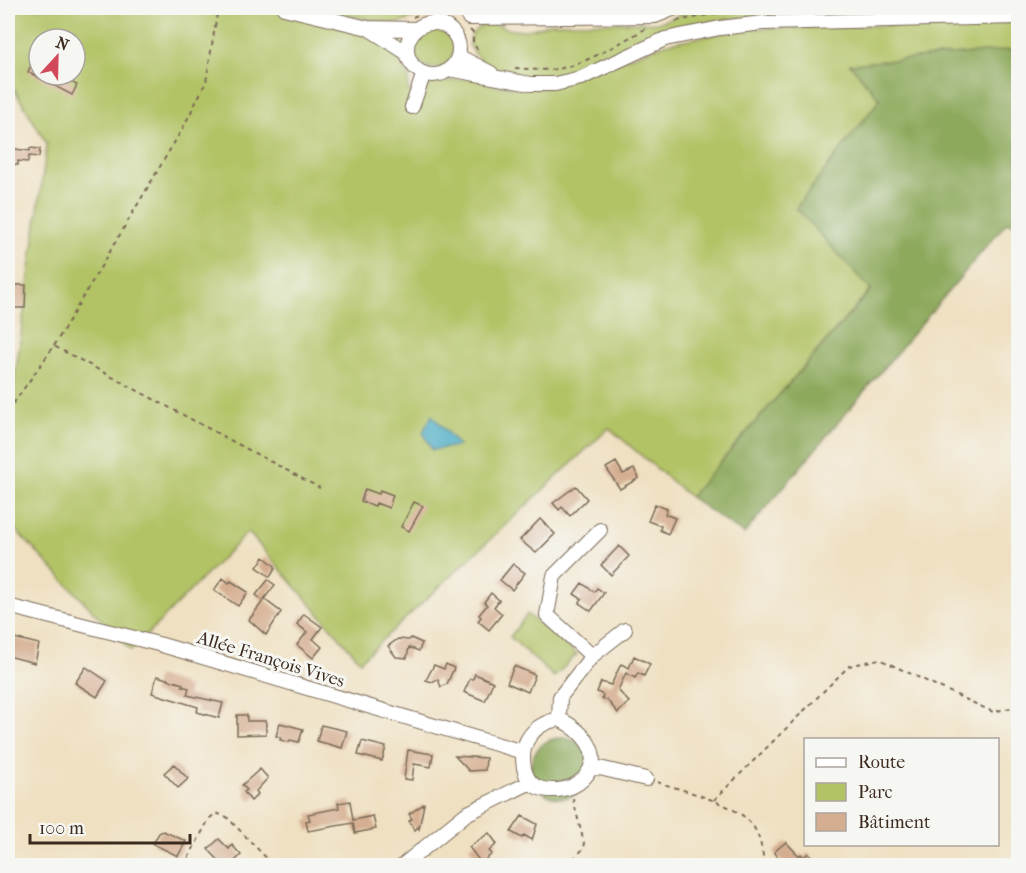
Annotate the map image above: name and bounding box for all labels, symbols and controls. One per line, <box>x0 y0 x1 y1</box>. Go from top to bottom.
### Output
north arrow <box>27 27 87 87</box>
text: N <box>53 32 72 55</box>
street label: Allée François Vives <box>194 627 347 692</box>
legend <box>804 738 999 846</box>
text: Route <box>858 752 905 773</box>
text: Parc <box>858 782 893 803</box>
scale bar <box>30 807 190 845</box>
text: Bâtiment <box>858 812 931 833</box>
text: 100 m <box>39 818 84 839</box>

